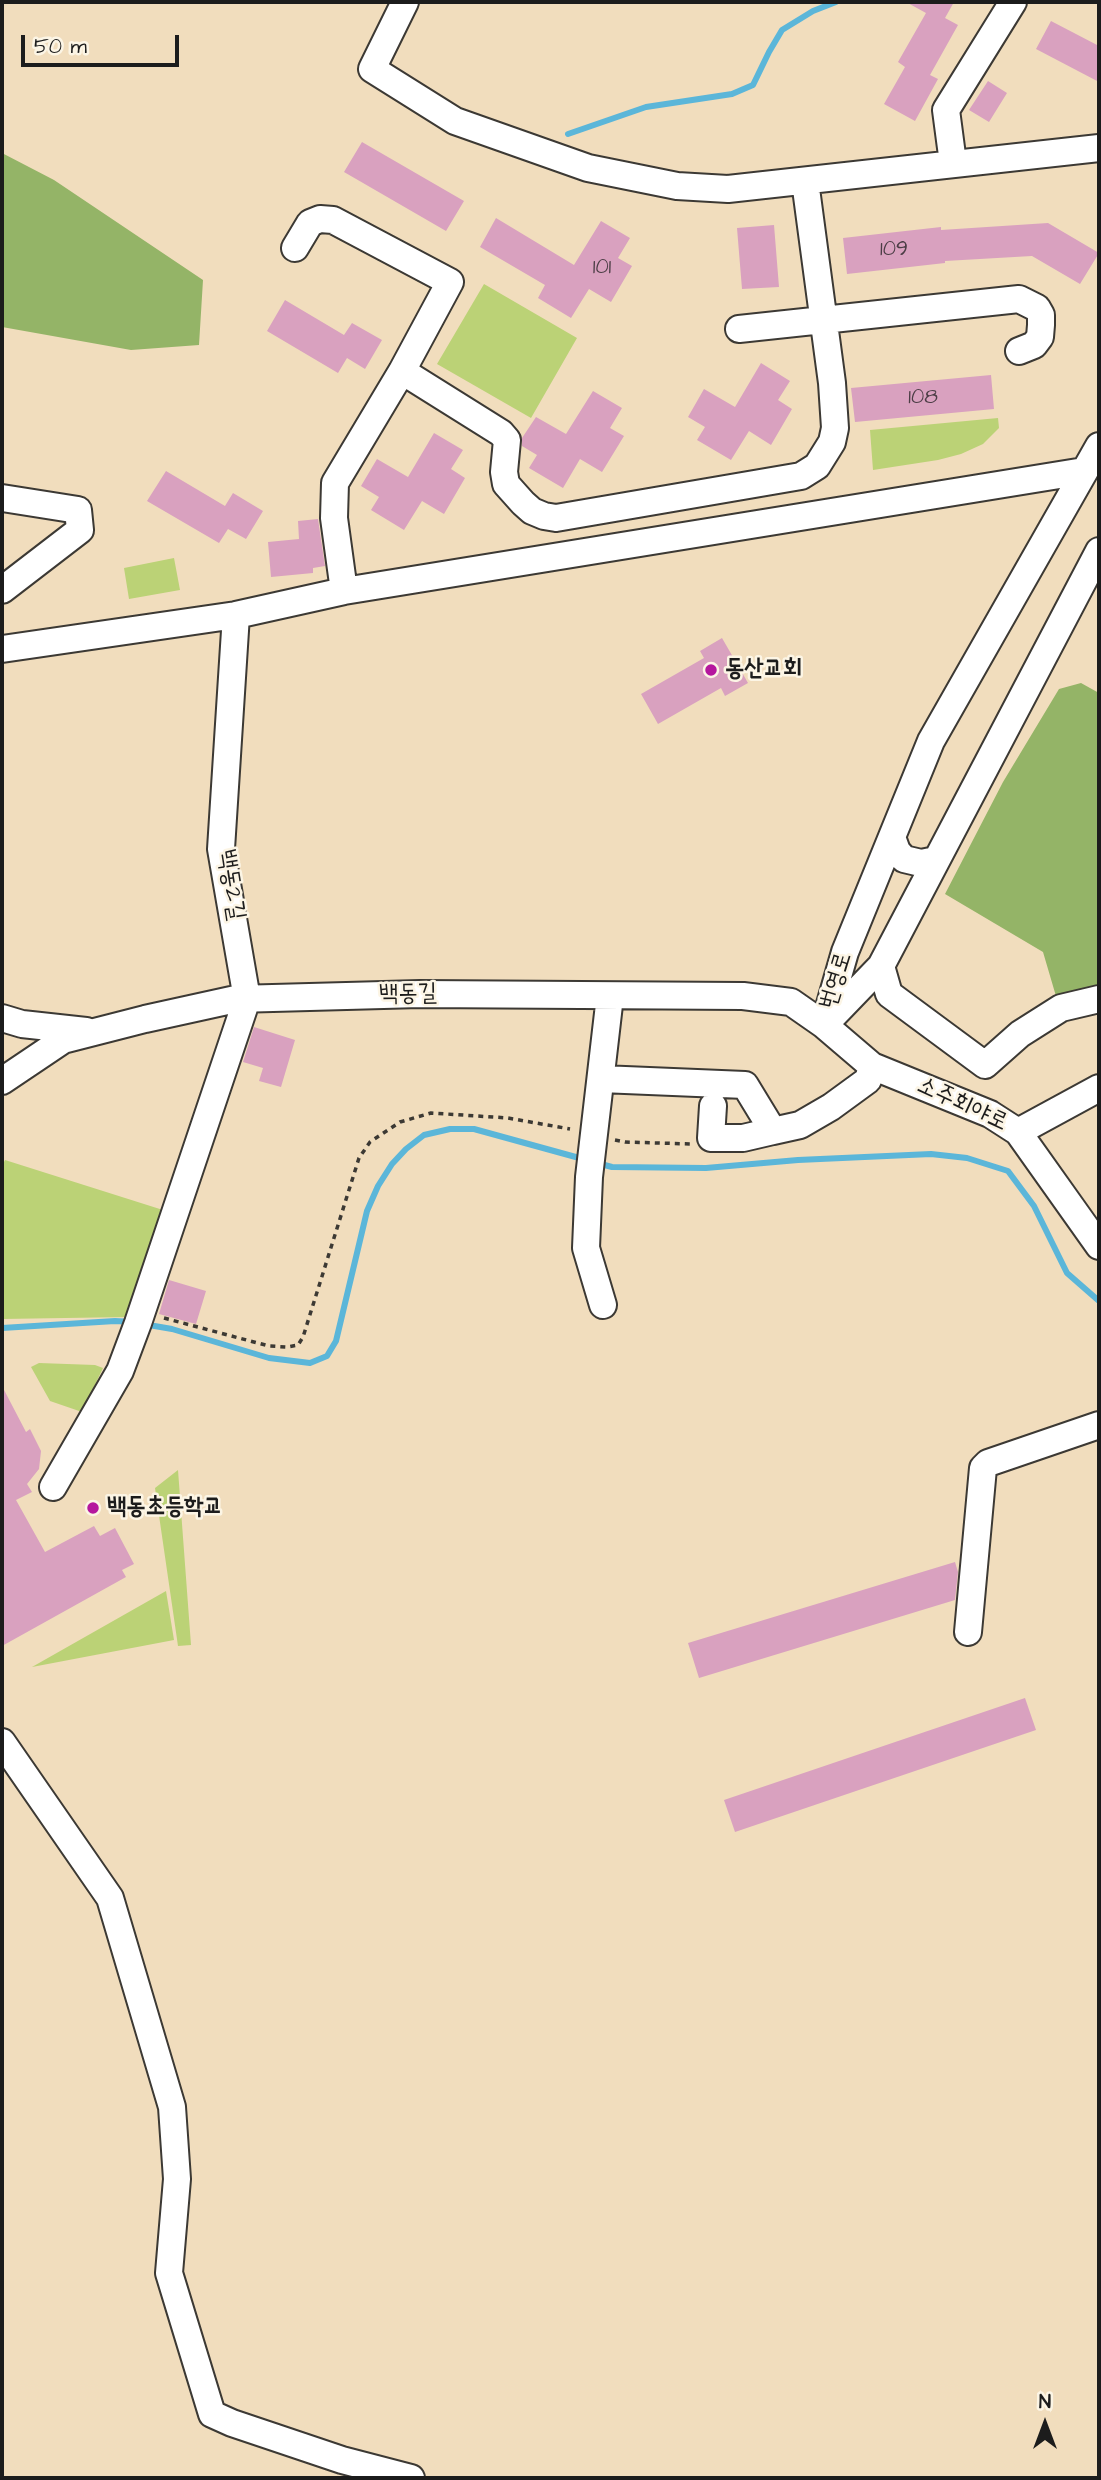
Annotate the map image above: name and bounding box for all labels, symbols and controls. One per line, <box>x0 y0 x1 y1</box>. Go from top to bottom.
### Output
scale bar <box>24 21 182 65</box>
text: 50 m <box>34 32 87 61</box>
house number: 109 <box>880 238 908 264</box>
house number: 101 <box>593 256 611 282</box>
house number: 108 <box>908 386 938 412</box>
place label: 동산교회 <box>725 656 802 684</box>
marker: 동산교회 <box>703 662 719 678</box>
street label: 백동2길 <box>210 847 250 923</box>
street label: 번영로 <box>815 949 859 1013</box>
street label: 백동길 <box>379 980 437 1010</box>
street label: 소주회야로 <box>912 1072 1012 1138</box>
place label: 백동초등학교 <box>107 1494 223 1522</box>
marker: 백동초등학교 <box>85 1500 101 1516</box>
north arrow <box>1010 2389 1080 2459</box>
text: N <box>1039 2389 1051 2416</box>

